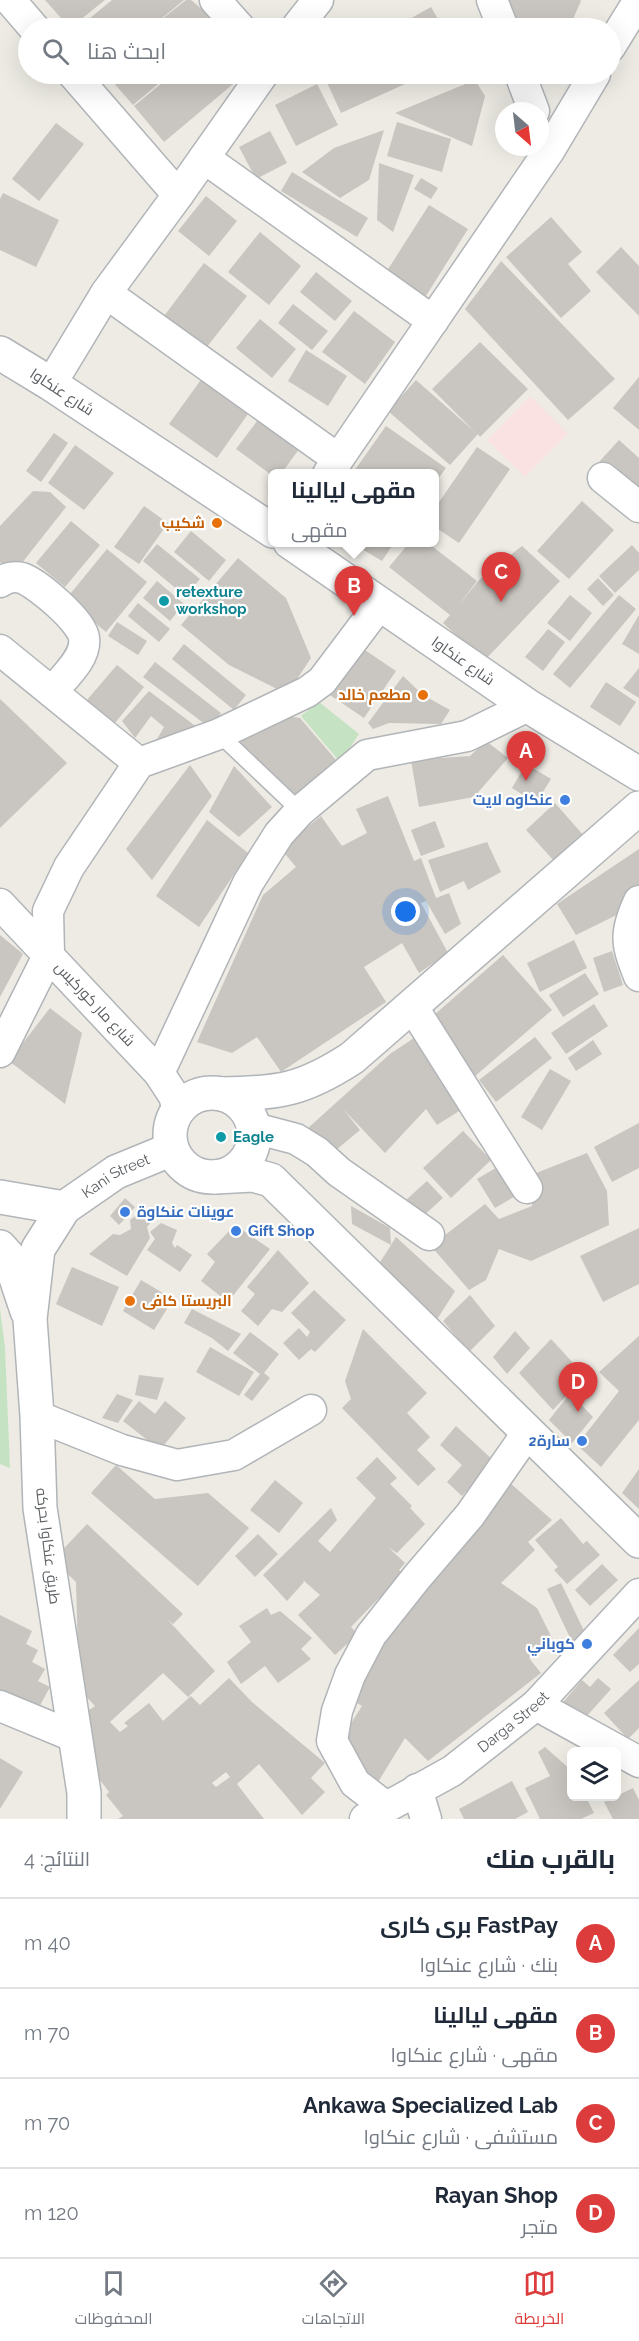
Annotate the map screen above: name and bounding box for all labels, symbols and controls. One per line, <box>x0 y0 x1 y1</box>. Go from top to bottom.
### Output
search box <box>18 18 621 84</box>
icon: search <box>39 35 72 68</box>
text: ابحث هنا <box>87 38 166 64</box>
north arrow <box>495 102 549 156</box>
street label: شارع عنكاوا <box>26 365 97 421</box>
popup <box>268 469 439 547</box>
text: مقهى ليالينا <box>291 477 416 503</box>
place label: شكيب <box>161 514 205 532</box>
marker: شكيب <box>210 516 224 530</box>
text: مقهى <box>291 518 348 542</box>
pin: C <box>482 552 520 602</box>
pin: B <box>334 566 374 616</box>
place label: retexture workshop <box>176 583 247 618</box>
marker: retexture workshop <box>157 594 171 608</box>
street label: شارع عنكاوا <box>427 633 498 691</box>
place label: مطعم خالد <box>338 686 411 705</box>
marker: مطعم خالد <box>416 688 430 702</box>
pin: A <box>506 732 546 781</box>
place label: عنكاوه لايت <box>473 791 553 809</box>
marker: عنكاوه لايت <box>558 793 572 807</box>
your location <box>391 897 420 926</box>
street label: شارع مار كوركيس <box>50 958 139 1051</box>
place label: Eagle <box>233 1128 274 1146</box>
marker: Eagle <box>214 1130 228 1144</box>
street label: Kani Street <box>78 1150 152 1202</box>
place label: عوينات عنكاوة <box>137 1203 234 1221</box>
marker: عوينات عنكاوة <box>118 1205 132 1219</box>
place label: Gift Shop <box>248 1222 315 1240</box>
marker: Gift Shop <box>229 1224 243 1238</box>
place label: البریستا كافی <box>142 1292 232 1310</box>
marker: البریستا كافی <box>123 1294 137 1308</box>
pin: D <box>558 1362 598 1412</box>
place label: سارة2 <box>529 1432 570 1450</box>
marker: سارة2 <box>575 1434 589 1448</box>
street label: طريق عنكاوا بحركه <box>31 1487 64 1605</box>
place label: كوباني <box>527 1635 575 1656</box>
marker: كوباني <box>580 1637 594 1651</box>
street label: Darga Street <box>474 1688 553 1756</box>
map controls <box>567 1747 621 1801</box>
button: layers <box>567 1747 621 1801</box>
text: بالقرب منك <box>486 1844 615 1874</box>
text: النتائج: 4 <box>24 1847 90 1871</box>
text: FastPay بری كاری <box>380 1912 558 1938</box>
text: 40 m <box>24 1931 71 1955</box>
text: A <box>589 1931 602 1955</box>
text: بنك · شارع عنكاوا <box>420 1953 558 1977</box>
text: مقهى ليالينا <box>433 2002 558 2028</box>
text: 70 m <box>24 2021 70 2045</box>
text: B <box>589 2021 602 2045</box>
text: مقهى · شارع عنكاوا <box>391 2043 558 2067</box>
text: Ankawa Specialized Lab <box>303 2092 558 2118</box>
text: 70 m <box>24 2111 70 2135</box>
text: C <box>589 2111 602 2135</box>
text: مستشفى · شارع عنكاوا <box>364 2125 558 2149</box>
text: Rayan Shop <box>434 2182 558 2208</box>
text: 120 m <box>24 2201 79 2225</box>
text: D <box>588 2201 603 2225</box>
text: متجر <box>521 2215 558 2239</box>
tab: المحفوظات <box>75 2267 153 2333</box>
tab: الاتجاهات <box>302 2267 365 2333</box>
tab: الخريطة <box>514 2267 564 2333</box>

